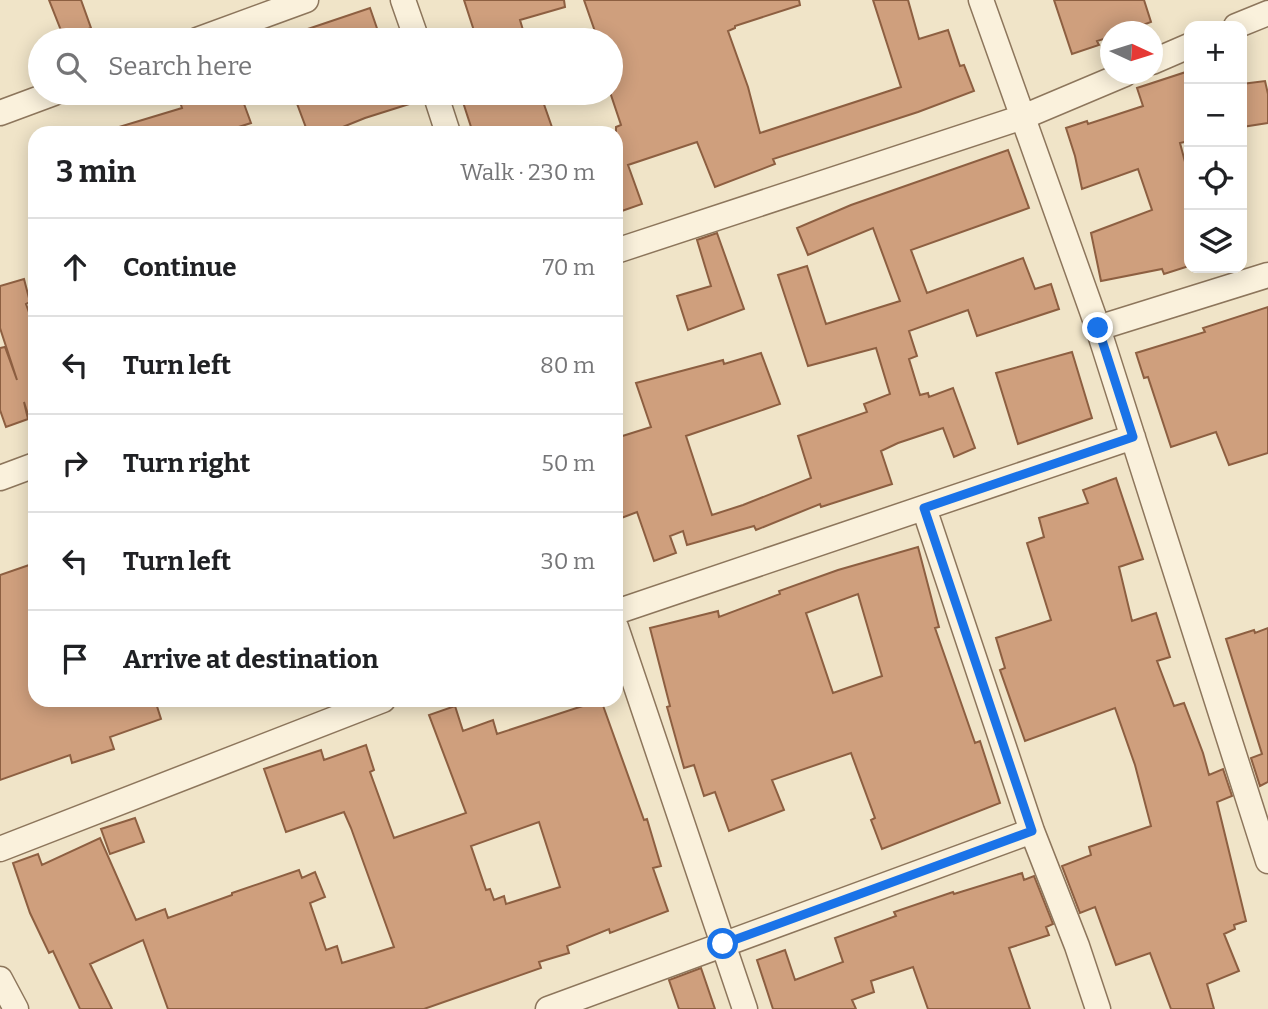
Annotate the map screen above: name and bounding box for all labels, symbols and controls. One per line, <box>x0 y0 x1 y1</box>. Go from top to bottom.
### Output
north arrow <box>1100 21 1163 84</box>
map controls <box>1184 21 1247 273</box>
button: + <box>1184 21 1247 84</box>
search box <box>28 28 623 105</box>
icon: search <box>52 48 90 86</box>
text: Search here <box>108 51 252 82</box>
button: − <box>1184 84 1247 147</box>
button: locate <box>1184 147 1247 210</box>
text: 3 min <box>56 154 136 190</box>
text: Walk · 230 m <box>460 158 595 186</box>
button: layers <box>1184 210 1247 273</box>
icon: ahead <box>56 248 94 286</box>
text: Continue <box>123 252 237 283</box>
text: 70 m <box>543 253 595 281</box>
route end <box>1082 312 1113 343</box>
icon: left <box>56 346 94 384</box>
text: Turn left <box>123 350 231 381</box>
text: 80 m <box>540 351 595 379</box>
icon: right <box>56 444 94 482</box>
text: Turn right <box>123 448 250 479</box>
text: 50 m <box>541 449 595 477</box>
icon: left <box>56 542 94 580</box>
text: Turn left <box>123 546 231 577</box>
text: 30 m <box>541 547 595 575</box>
icon: arrive <box>56 640 94 678</box>
text: Arrive at destination <box>123 644 378 675</box>
route start <box>707 928 738 959</box>

